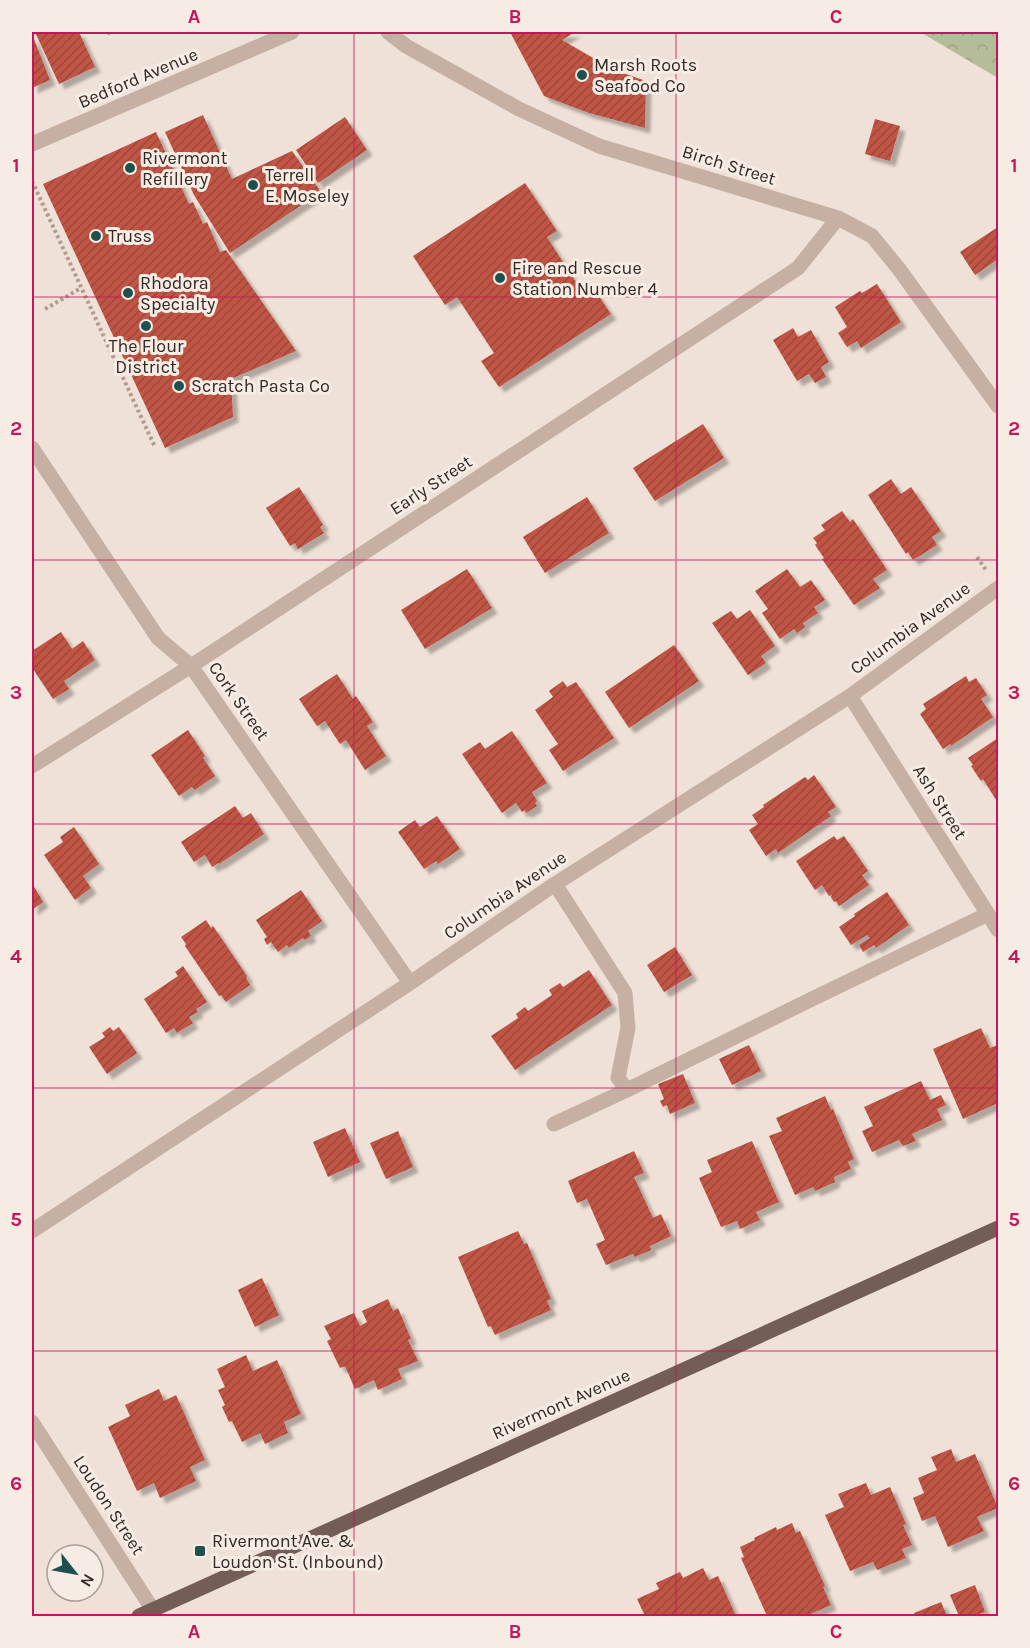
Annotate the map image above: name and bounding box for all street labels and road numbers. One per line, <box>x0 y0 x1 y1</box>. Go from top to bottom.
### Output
street label: Bedford Avenue <box>75 43 201 113</box>
street label: Birch Street <box>679 140 779 190</box>
street label: Early Street <box>386 450 476 520</box>
street label: Columbia Avenue <box>846 577 974 679</box>
street label: Cork Street <box>204 657 274 745</box>
street label: Ash Street <box>908 760 972 844</box>
street label: Columbia Avenue <box>440 846 570 944</box>
street label: Rivermont Avenue <box>488 1364 634 1444</box>
street label: Loudon Street <box>69 1451 149 1559</box>

